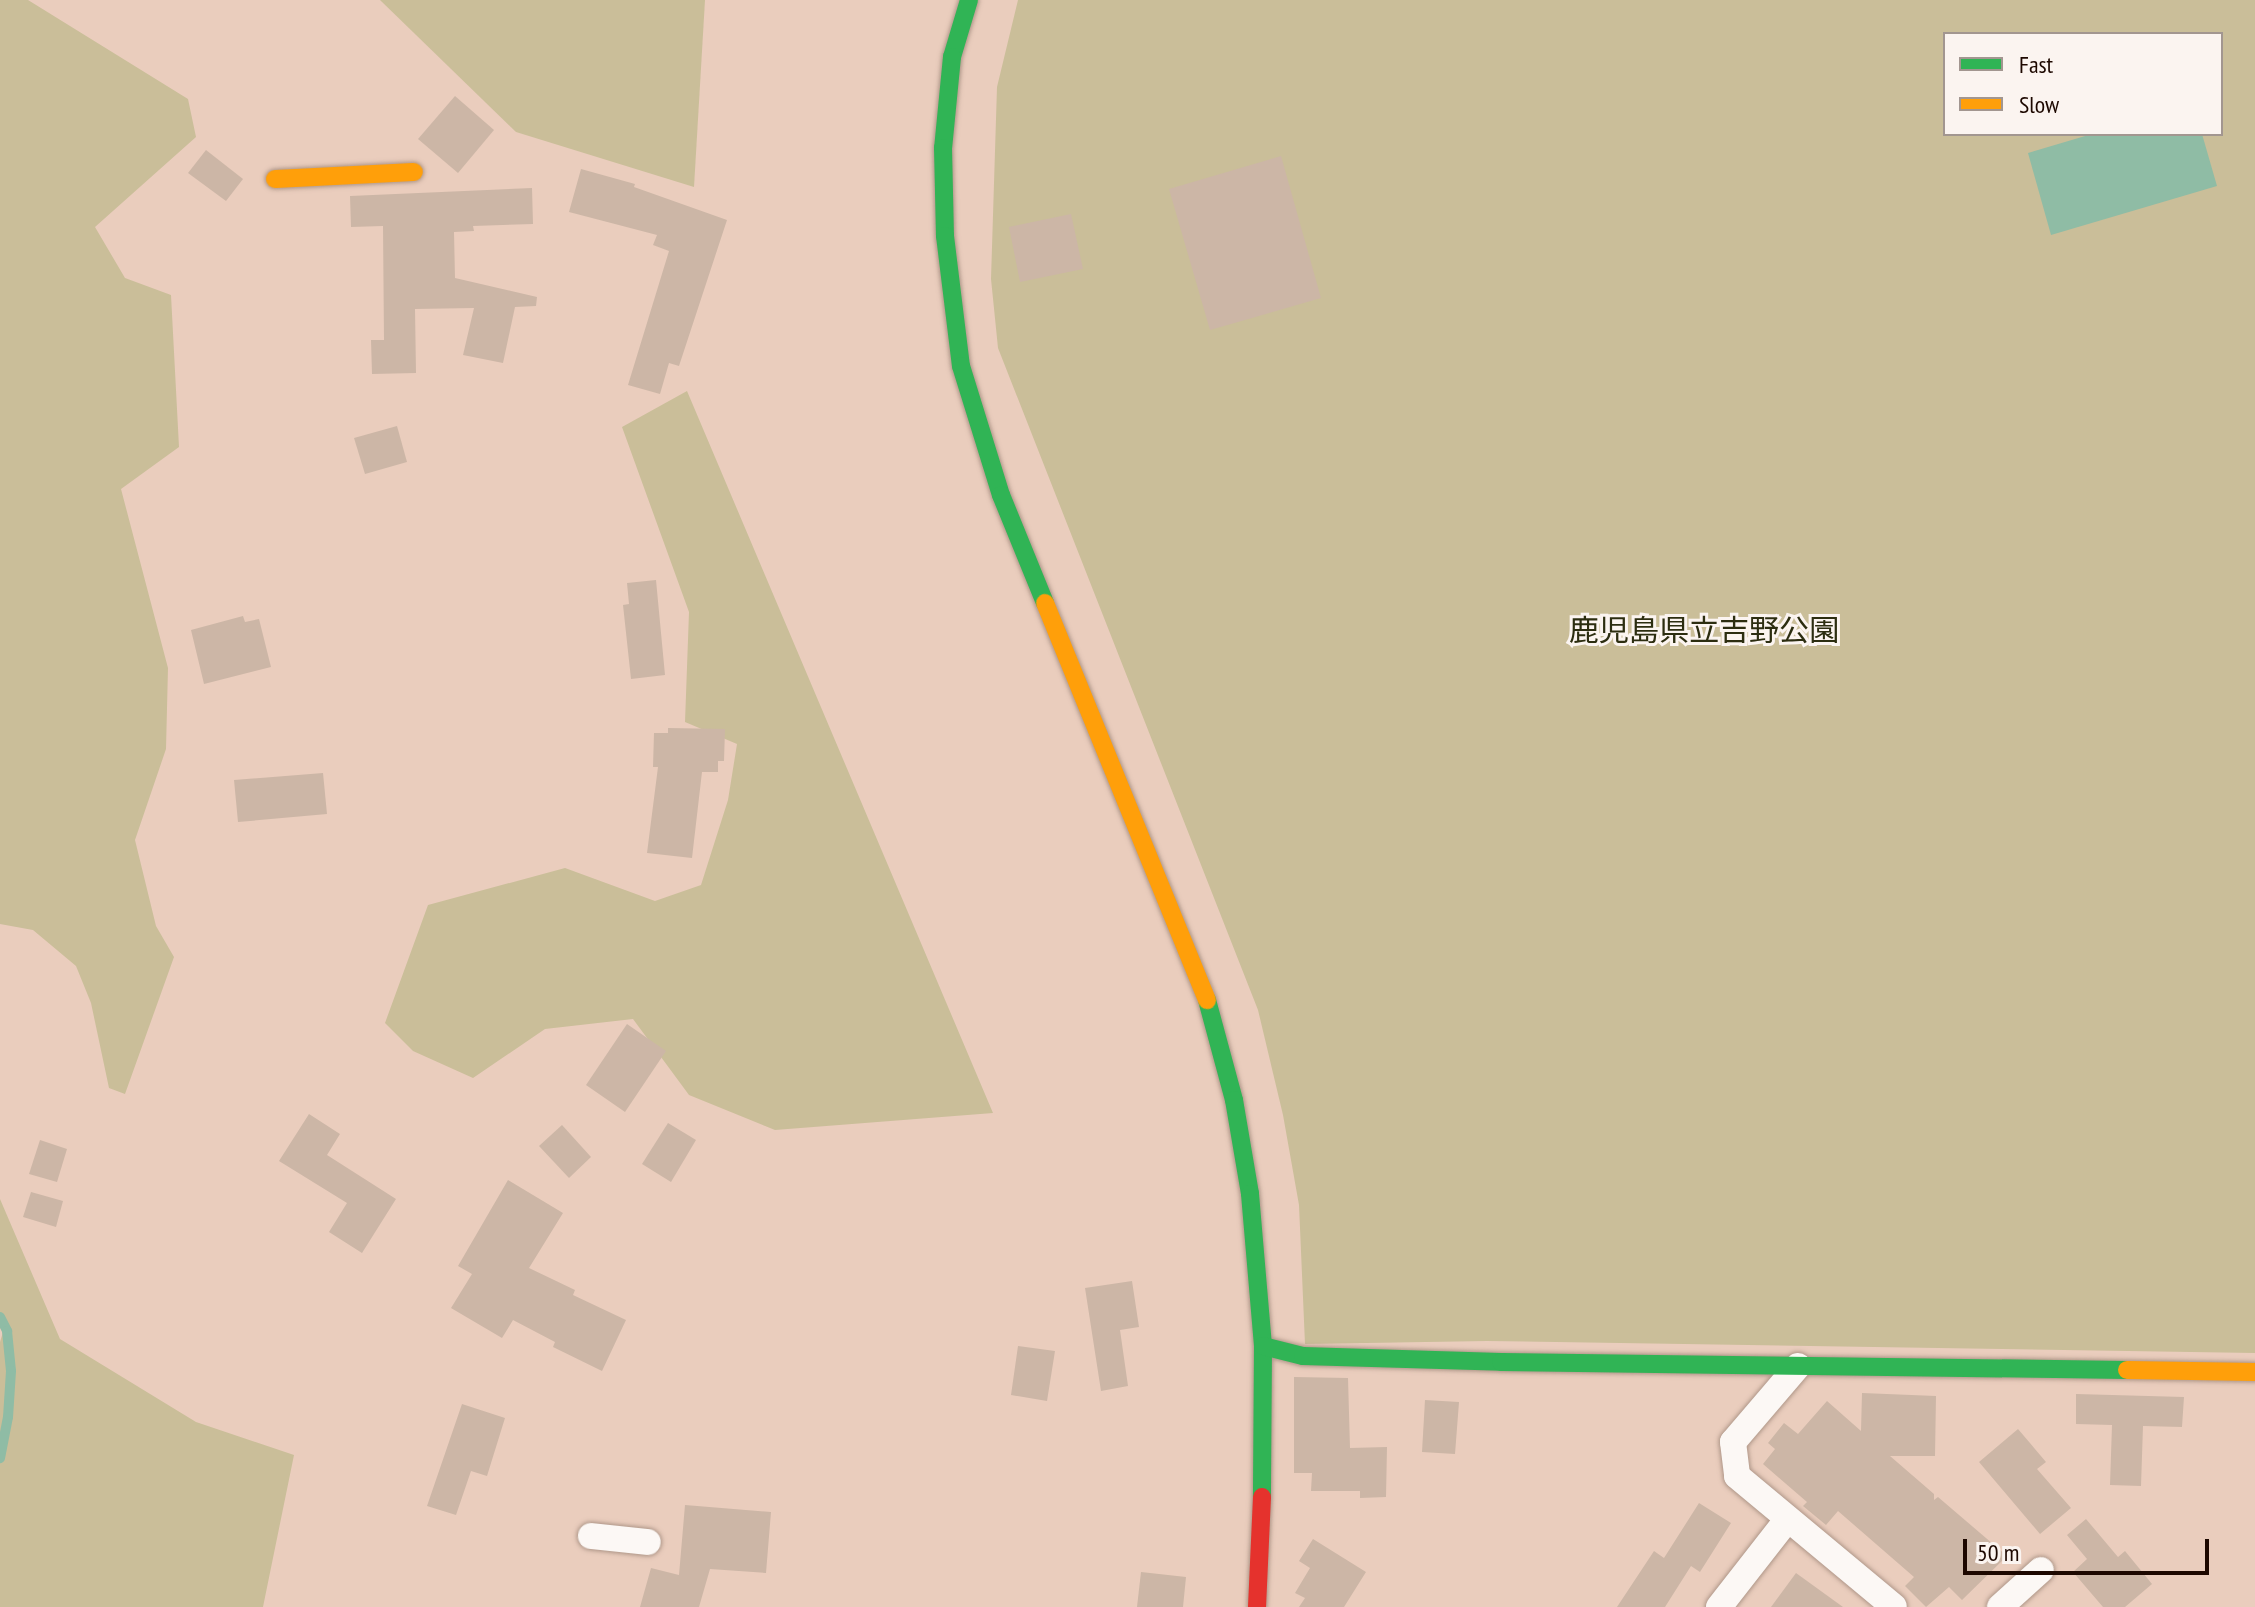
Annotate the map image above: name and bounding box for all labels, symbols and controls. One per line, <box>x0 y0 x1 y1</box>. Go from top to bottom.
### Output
legend <box>1943 32 2223 136</box>
text: Fast <box>2019 49 2053 80</box>
text: Slow <box>2019 89 2059 120</box>
park label: 鹿児島県立吉野公園 <box>1569 612 1839 648</box>
scale bar <box>1967 1523 2213 1573</box>
text: 50 m <box>1977 1537 2019 1568</box>

